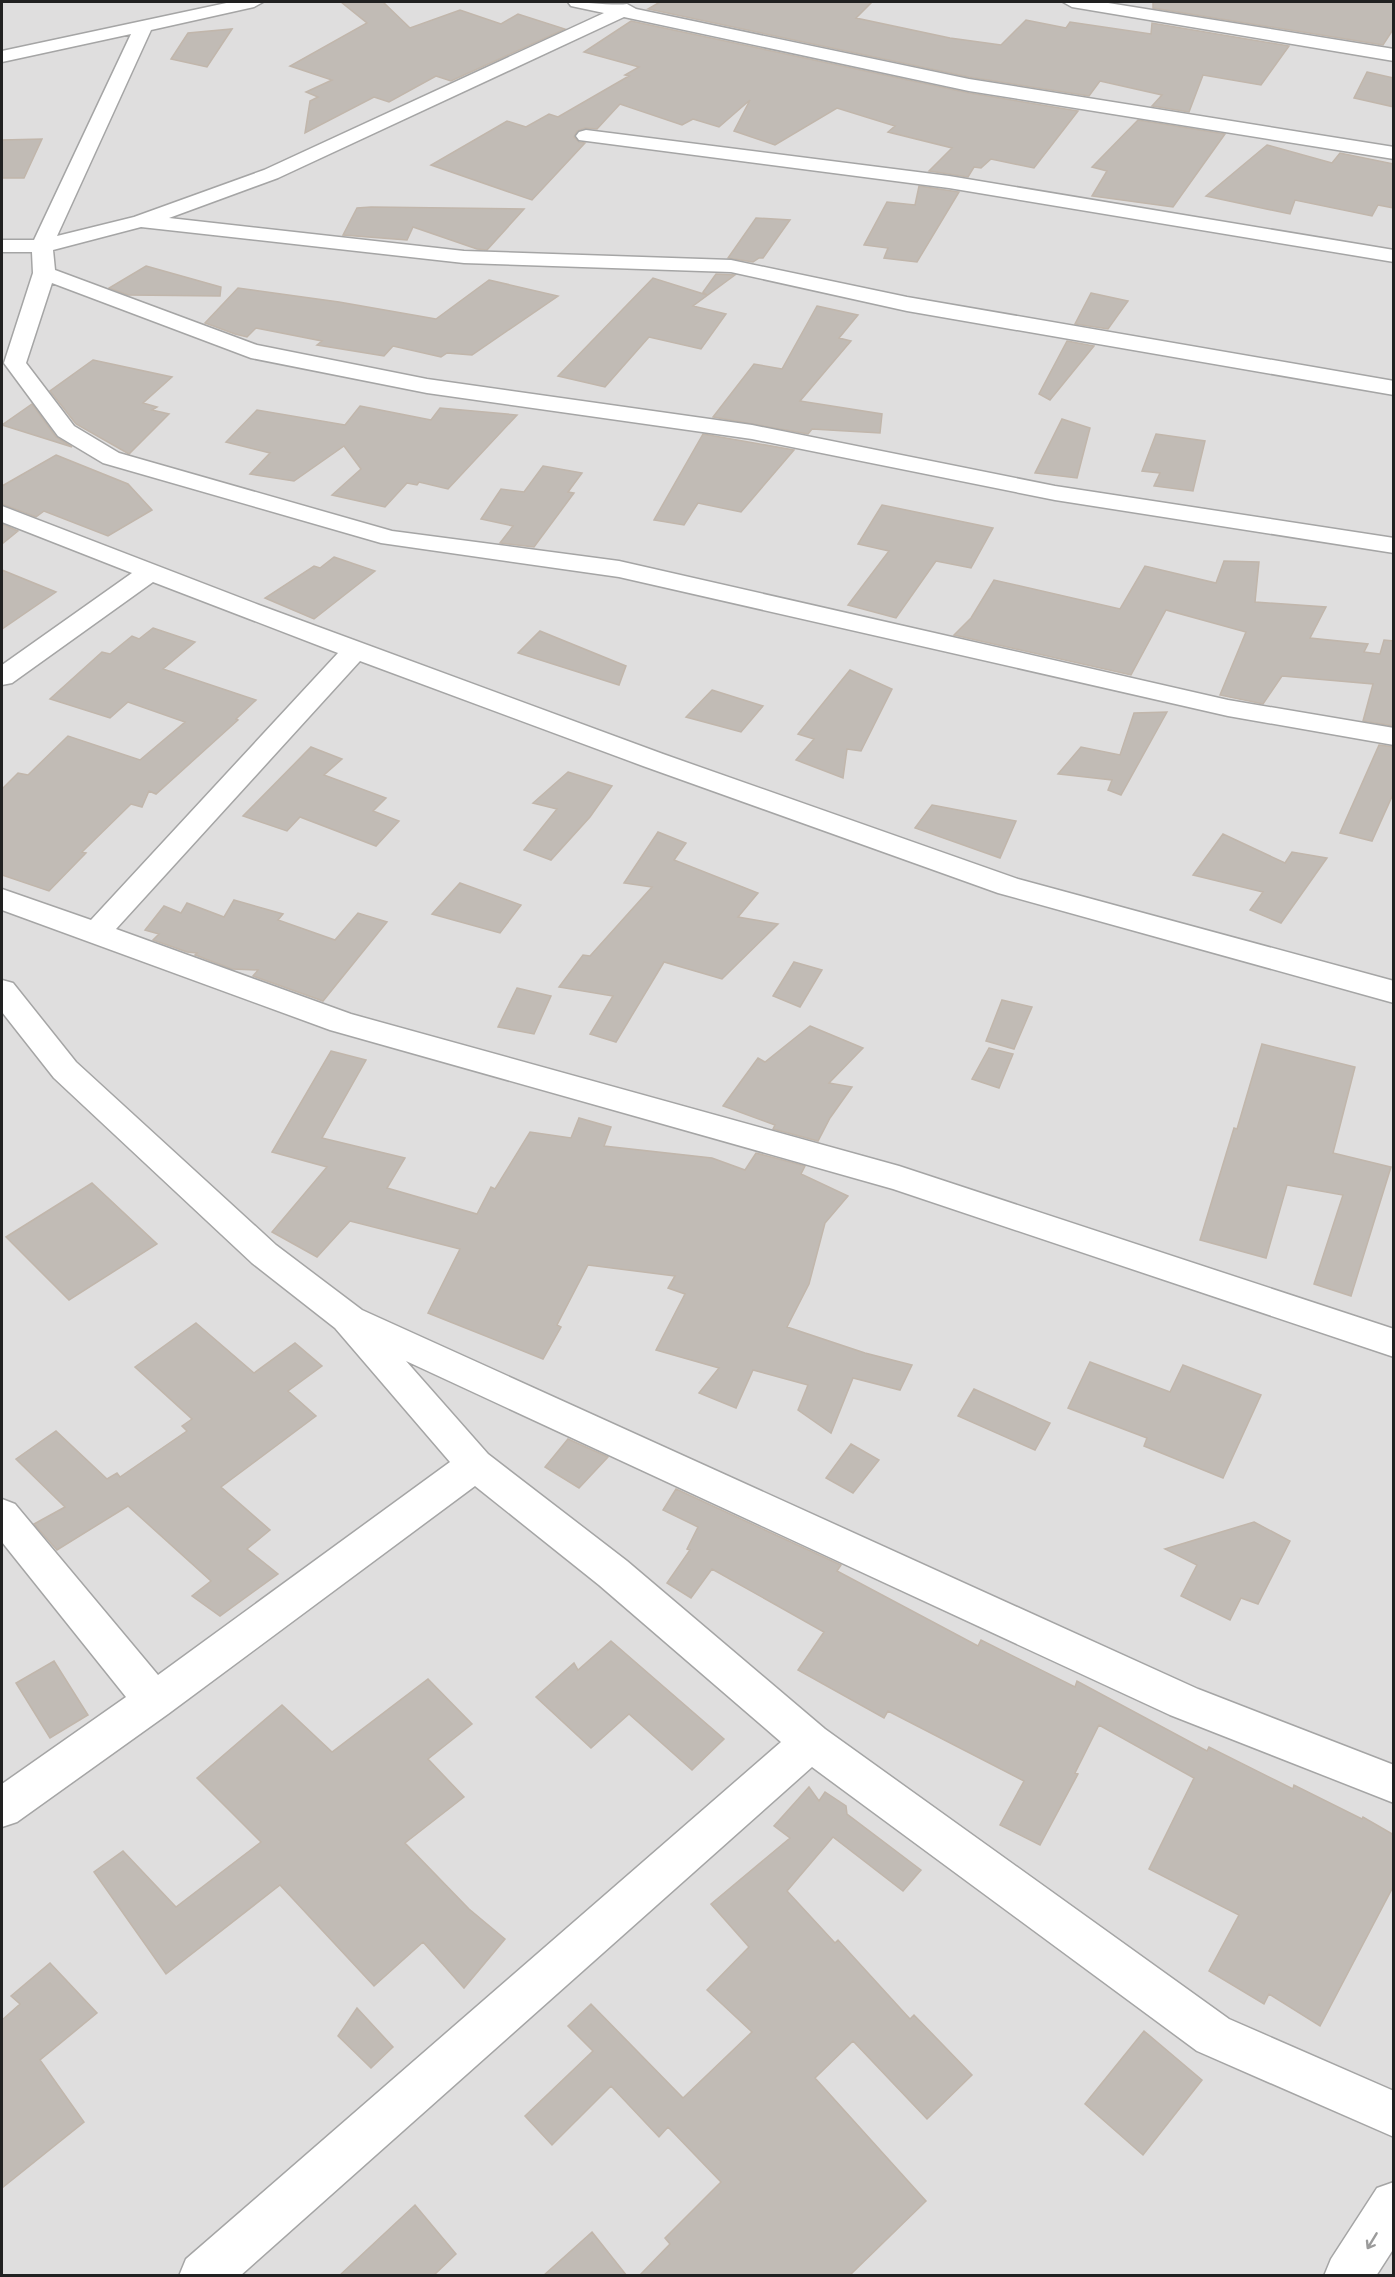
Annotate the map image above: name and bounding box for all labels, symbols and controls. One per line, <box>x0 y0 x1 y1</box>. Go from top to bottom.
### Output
one-way arrow <box>1365 2232 1377 2249</box>

